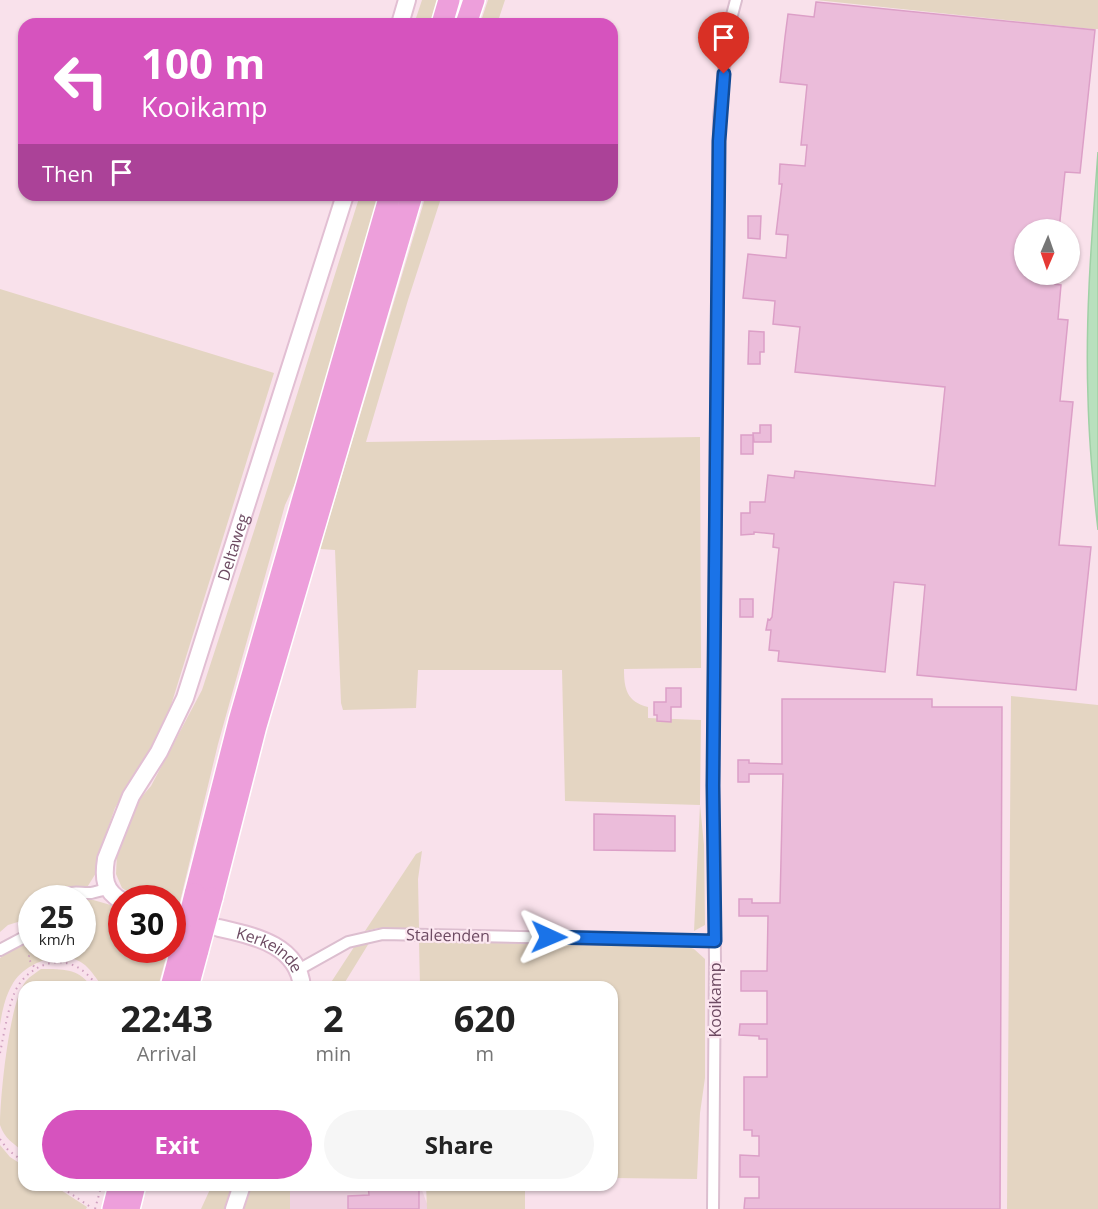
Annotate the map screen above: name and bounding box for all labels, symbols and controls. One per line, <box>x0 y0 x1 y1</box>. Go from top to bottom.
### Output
pin <box>698 12 749 74</box>
icon: arrive <box>707 21 740 54</box>
text: 100 m <box>141 34 265 91</box>
icon: left <box>42 42 120 120</box>
text: Kooikamp <box>141 88 268 125</box>
icon: arrive <box>105 156 138 189</box>
text: Then <box>42 158 93 188</box>
north arrow <box>1014 219 1080 285</box>
map controls <box>1014 219 1080 285</box>
street label: Deltaweg <box>212 511 254 584</box>
speed limit sign: 30 <box>108 885 186 963</box>
text: 25 <box>40 896 74 937</box>
position arrow <box>517 905 581 969</box>
street label: Kerkeinde <box>234 922 308 976</box>
street label: Staleenden <box>406 923 490 947</box>
text: km/h <box>39 929 75 949</box>
street label: Kooikamp <box>704 963 726 1037</box>
text: 22:43 <box>120 994 213 1043</box>
text: 2 <box>323 994 344 1043</box>
text: 620 <box>454 994 516 1043</box>
text: Arrival <box>137 1040 197 1067</box>
text: min <box>315 1040 351 1067</box>
text: m <box>475 1040 494 1067</box>
button: Exit <box>42 1110 312 1179</box>
button: Share <box>324 1110 594 1179</box>

